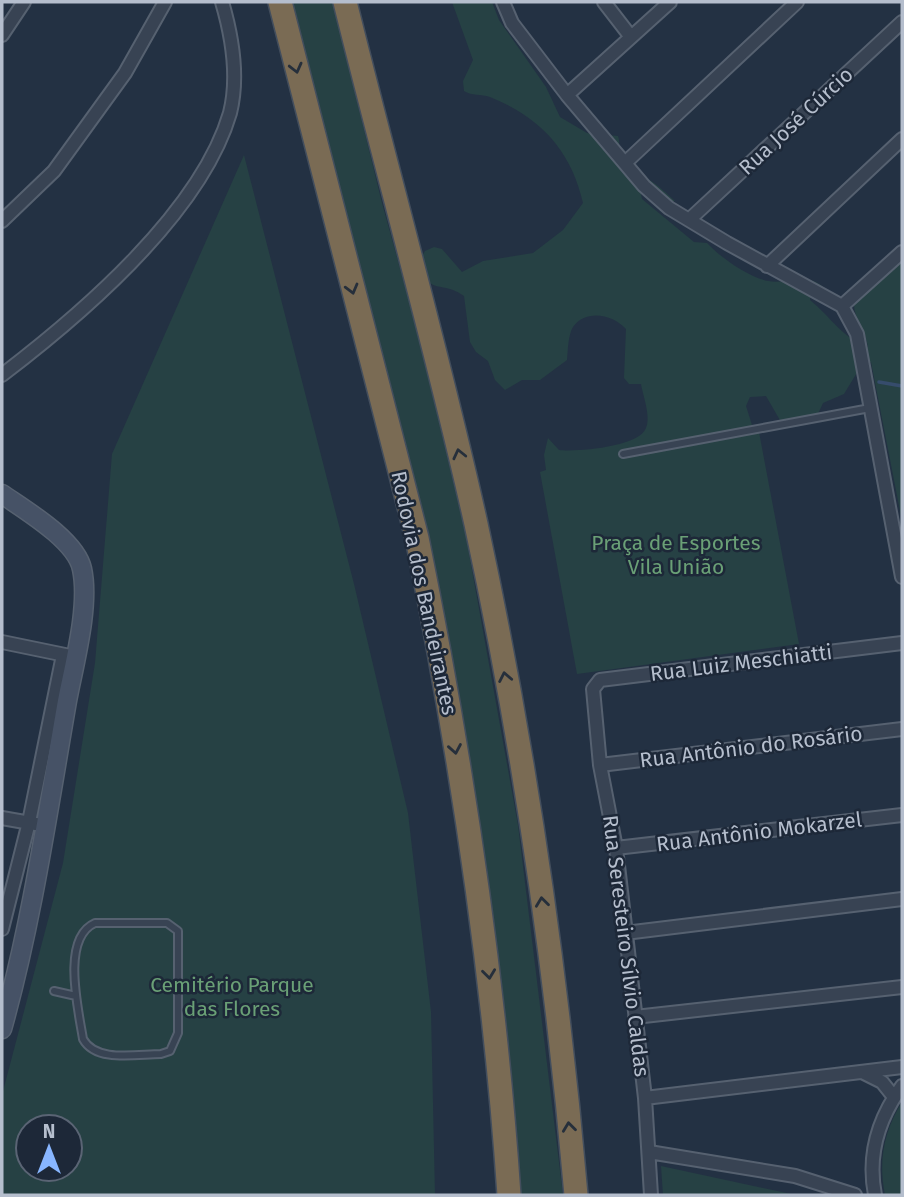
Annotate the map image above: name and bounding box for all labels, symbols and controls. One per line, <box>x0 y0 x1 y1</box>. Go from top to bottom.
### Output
street label: Rua José Cúrcio <box>733 61 859 181</box>
one-way arrow <box>288 62 302 74</box>
one-way arrow <box>344 282 358 294</box>
one-way arrow <box>453 448 467 460</box>
street label: Rodovia dos Bandeirantes <box>385 469 463 718</box>
park label: Praça de Esportes Vila União <box>591 530 761 580</box>
street label: Rua Luiz Meschiatti <box>648 639 834 687</box>
one-way arrow <box>498 671 513 683</box>
street label: Rua Antônio do Rosário <box>638 720 864 774</box>
one-way arrow <box>447 743 462 755</box>
street label: Rua Antônio Mokarzel <box>655 806 863 858</box>
street label: Rua Seresteiro Sílvio Caldas <box>597 814 655 1079</box>
one-way arrow <box>534 896 549 907</box>
one-way arrow <box>481 968 496 980</box>
park label: Cemitério Parque das Flores <box>150 972 314 1022</box>
north arrow <box>14 1113 84 1183</box>
text: N <box>43 1120 55 1143</box>
one-way arrow <box>562 1121 577 1133</box>

